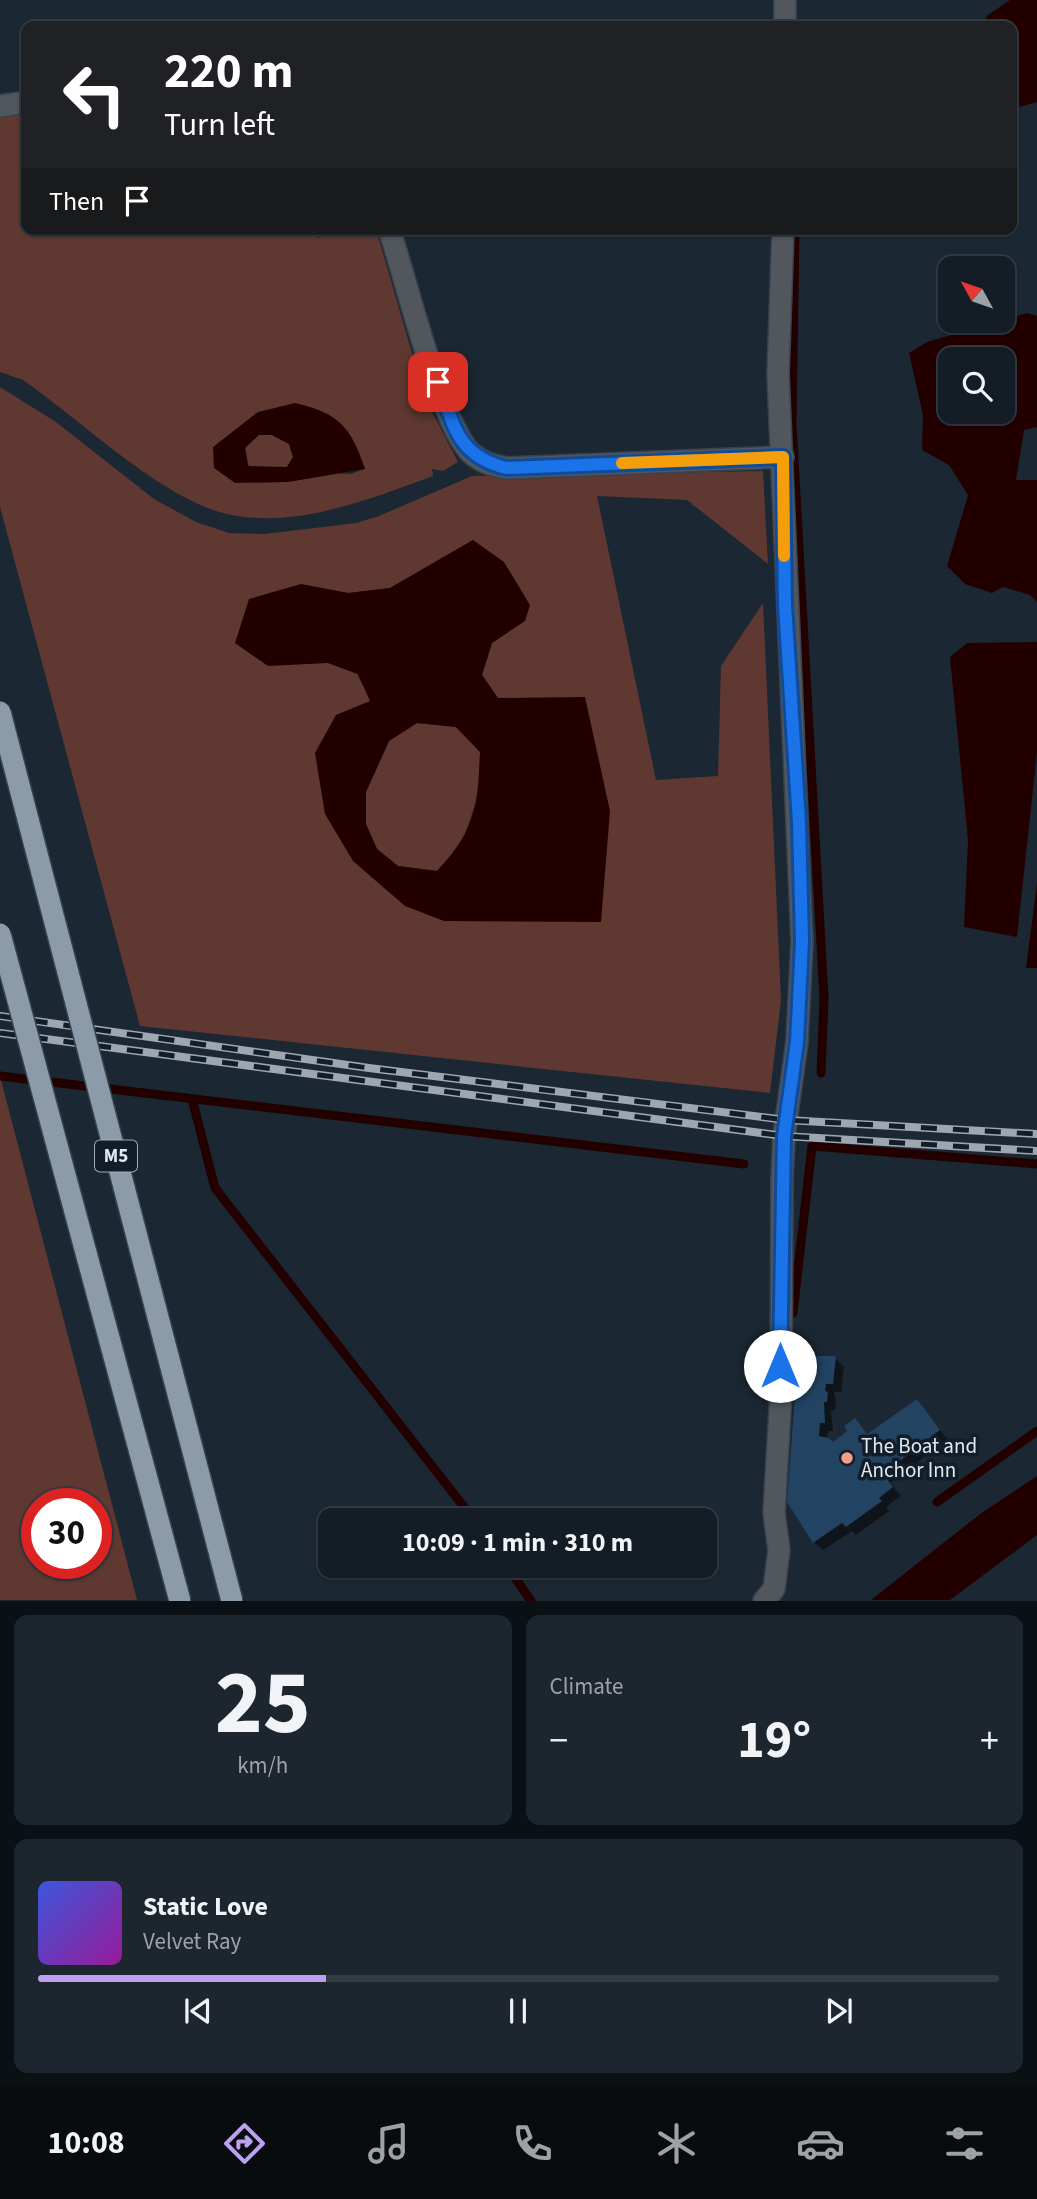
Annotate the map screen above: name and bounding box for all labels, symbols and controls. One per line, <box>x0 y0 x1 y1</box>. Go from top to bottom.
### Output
text: 220 m <box>164 37 293 107</box>
icon: left <box>49 49 140 140</box>
text: Turn left <box>164 102 275 148</box>
icon: arrive <box>118 182 156 220</box>
text: Then <box>49 183 104 220</box>
north arrow <box>938 256 1015 332</box>
map controls <box>938 256 1015 424</box>
button: search <box>938 347 1015 424</box>
pin <box>408 352 468 412</box>
icon: arrive <box>419 363 457 401</box>
road number: M5 <box>95 1140 137 1172</box>
position arrow <box>743 1329 817 1403</box>
place label: The Boat and Anchor Inn <box>861 1431 977 1485</box>
marker: The Boat and Anchor Inn <box>839 1450 855 1466</box>
speed limit sign: 30 <box>21 1488 112 1579</box>
text: 10:09 · 1 min · 310 m <box>402 1524 633 1561</box>
text: 25 <box>215 1639 311 1768</box>
text: Climate <box>550 1670 623 1703</box>
text: 19° <box>737 1704 811 1778</box>
text: − <box>550 1714 568 1768</box>
text: + <box>980 1714 999 1768</box>
text: km/h <box>237 1749 288 1782</box>
text: Static Love <box>143 1888 268 1925</box>
text: Velvet Ray <box>143 1925 241 1958</box>
icon: previous <box>179 1992 217 2030</box>
icon: pause <box>499 1992 537 2030</box>
icon: next <box>820 1992 858 2030</box>
icon: directions <box>220 2119 269 2168</box>
icon: music <box>364 2119 413 2168</box>
icon: phone <box>508 2119 557 2168</box>
icon: climate <box>652 2119 701 2168</box>
icon: car <box>796 2119 845 2168</box>
icon: filters <box>940 2119 989 2168</box>
text: 10:08 <box>48 2120 125 2166</box>

